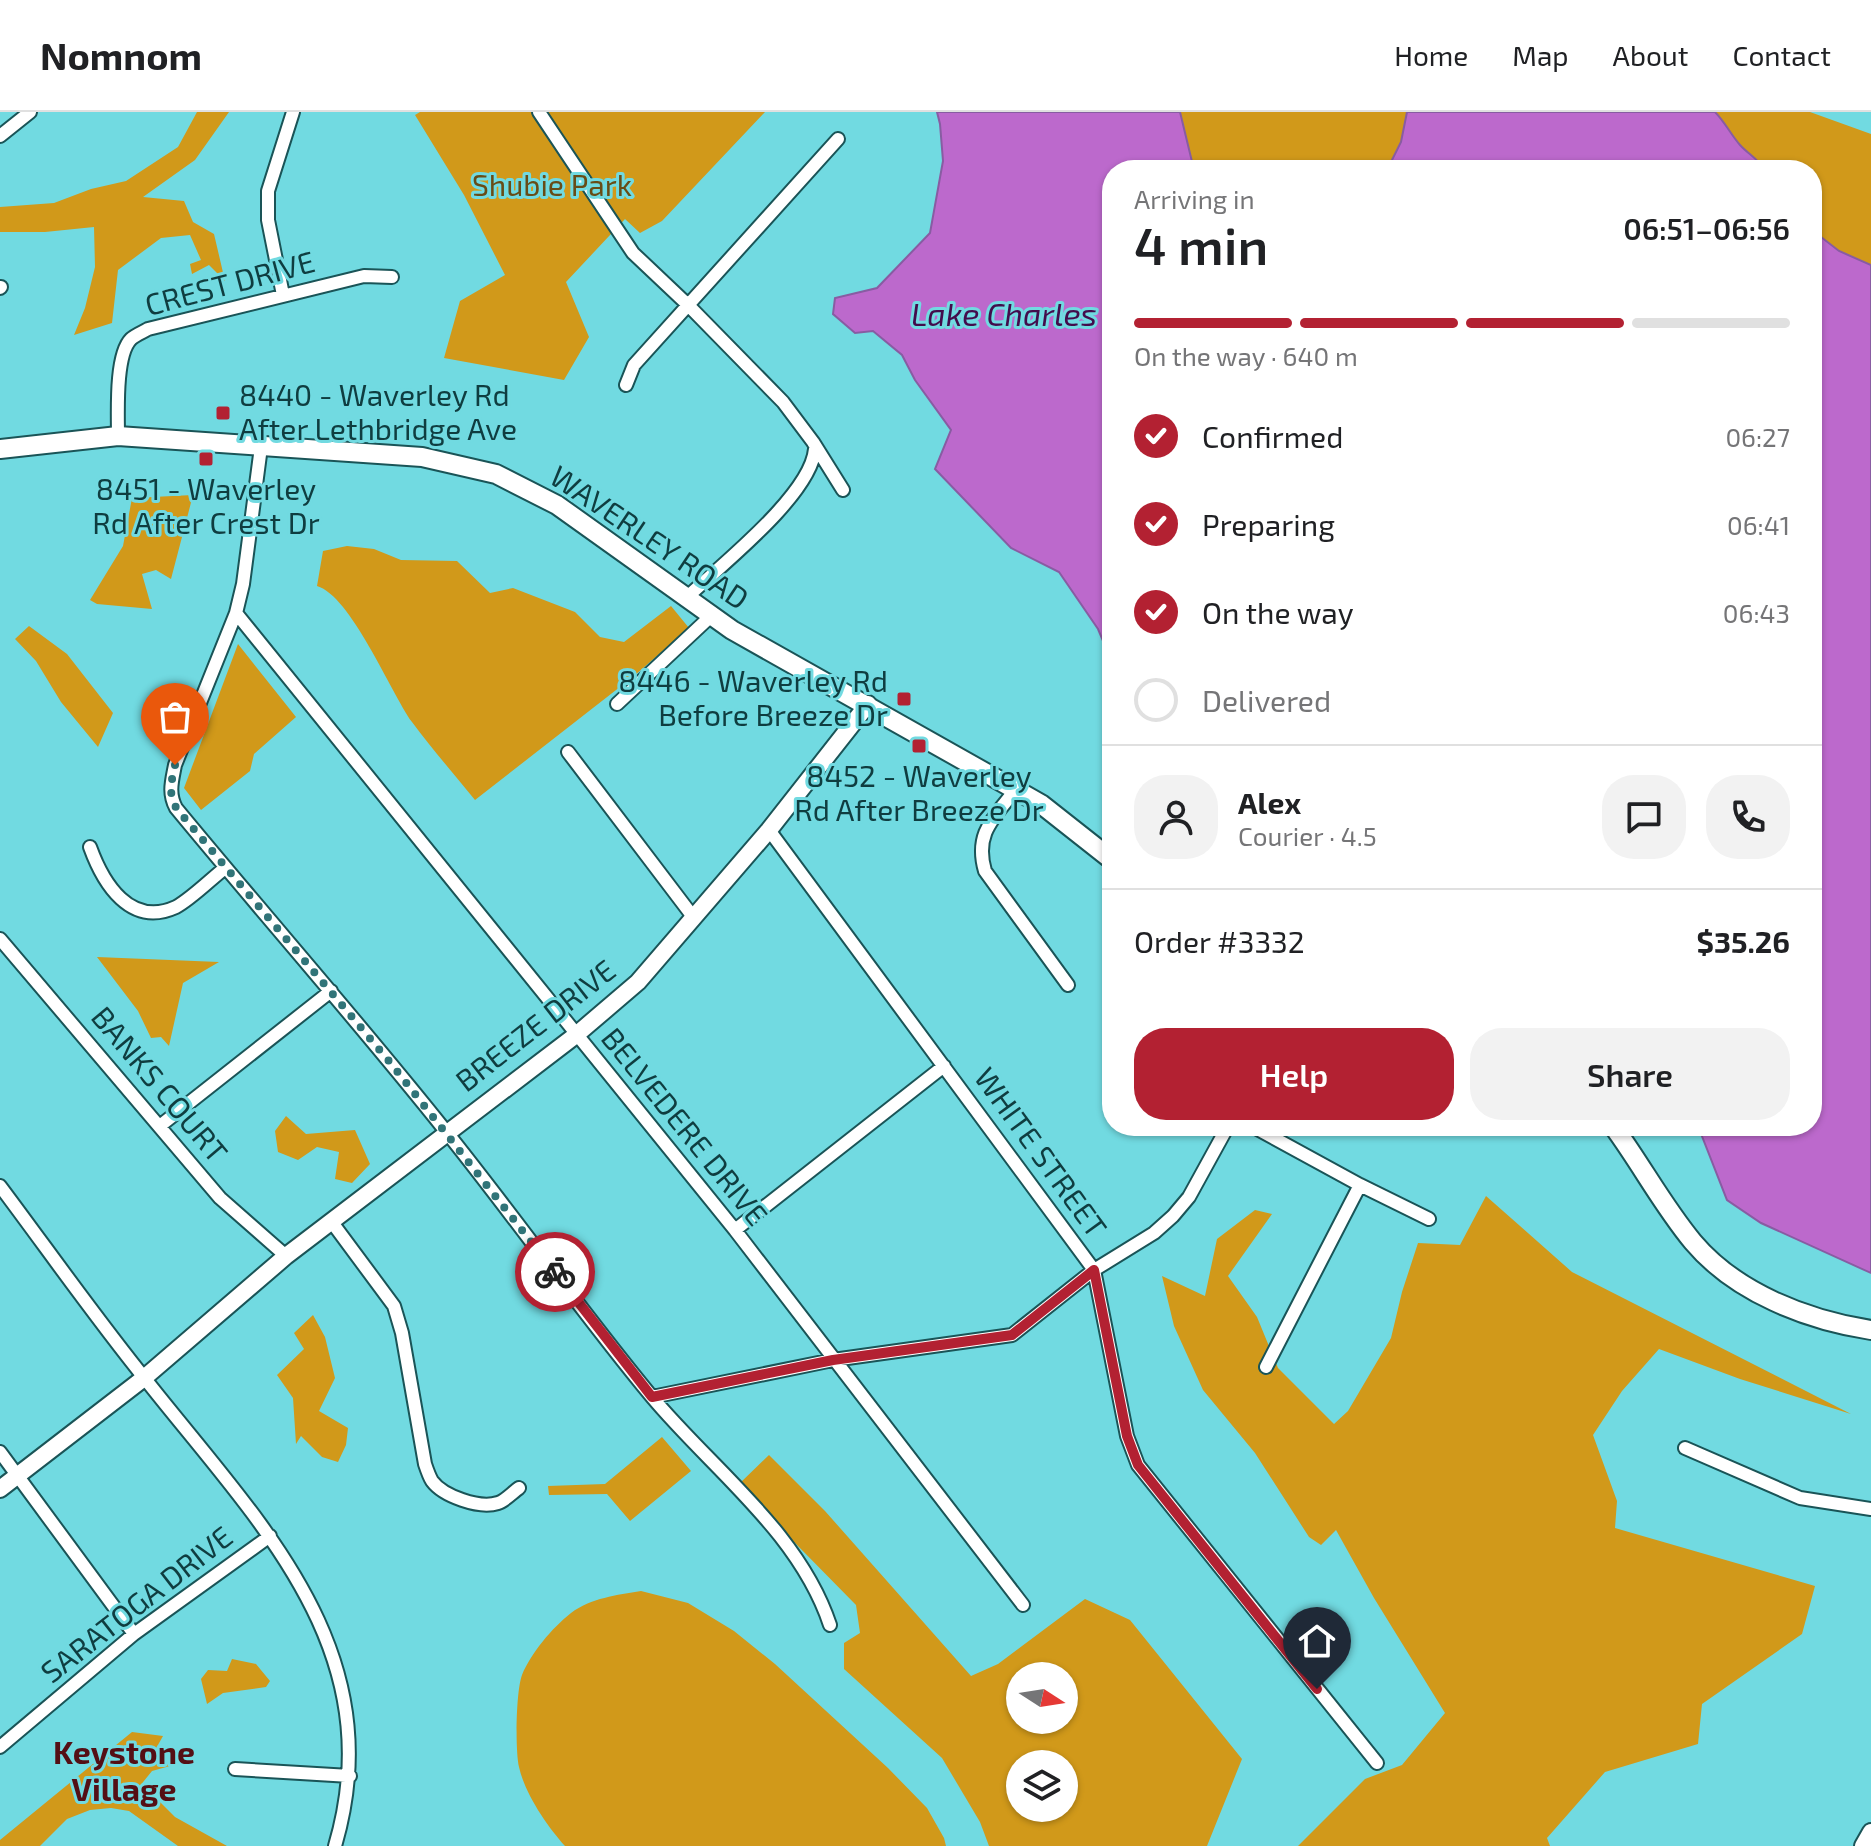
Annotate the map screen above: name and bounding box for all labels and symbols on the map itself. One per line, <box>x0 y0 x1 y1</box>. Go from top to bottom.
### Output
park label: Shubie Park <box>472 166 632 202</box>
street label: CREST DRIVE <box>141 242 318 322</box>
water label: Lake Charles <box>911 294 1097 332</box>
place label: 8440 - Waverley Rd After Lethbridge Ave <box>239 376 517 446</box>
marker: 8440 - Waverley Rd After Lethbridge Ave <box>214 404 232 422</box>
marker: 8451 - Waverley Rd After Crest Dr <box>197 450 215 468</box>
street label: WAVERLEY ROAD <box>544 457 756 616</box>
place label: 8451 - Waverley Rd After Crest Dr <box>92 470 320 540</box>
place label: 8446 - Waverley Rd Before Breeze Dr <box>618 662 888 732</box>
pin <box>141 683 209 765</box>
marker: 8446 - Waverley Rd Before Breeze Dr <box>895 690 913 708</box>
marker: 8452 - Waverley Rd After Breeze Dr <box>910 737 928 755</box>
place label: 8452 - Waverley Rd After Breeze Dr <box>794 757 1044 827</box>
street label: BREEZE DRIVE <box>448 951 622 1098</box>
street label: BANKS COURT <box>85 999 236 1169</box>
street label: BELVEDERE DRIVE <box>595 1020 776 1232</box>
street label: WHITE STREET <box>968 1060 1115 1244</box>
courier <box>515 1232 595 1312</box>
street label: SARATOGA DRIVE <box>33 1518 239 1689</box>
pin <box>1283 1607 1351 1689</box>
north arrow <box>1006 1662 1078 1734</box>
district label: Keystone Village <box>53 1732 195 1807</box>

